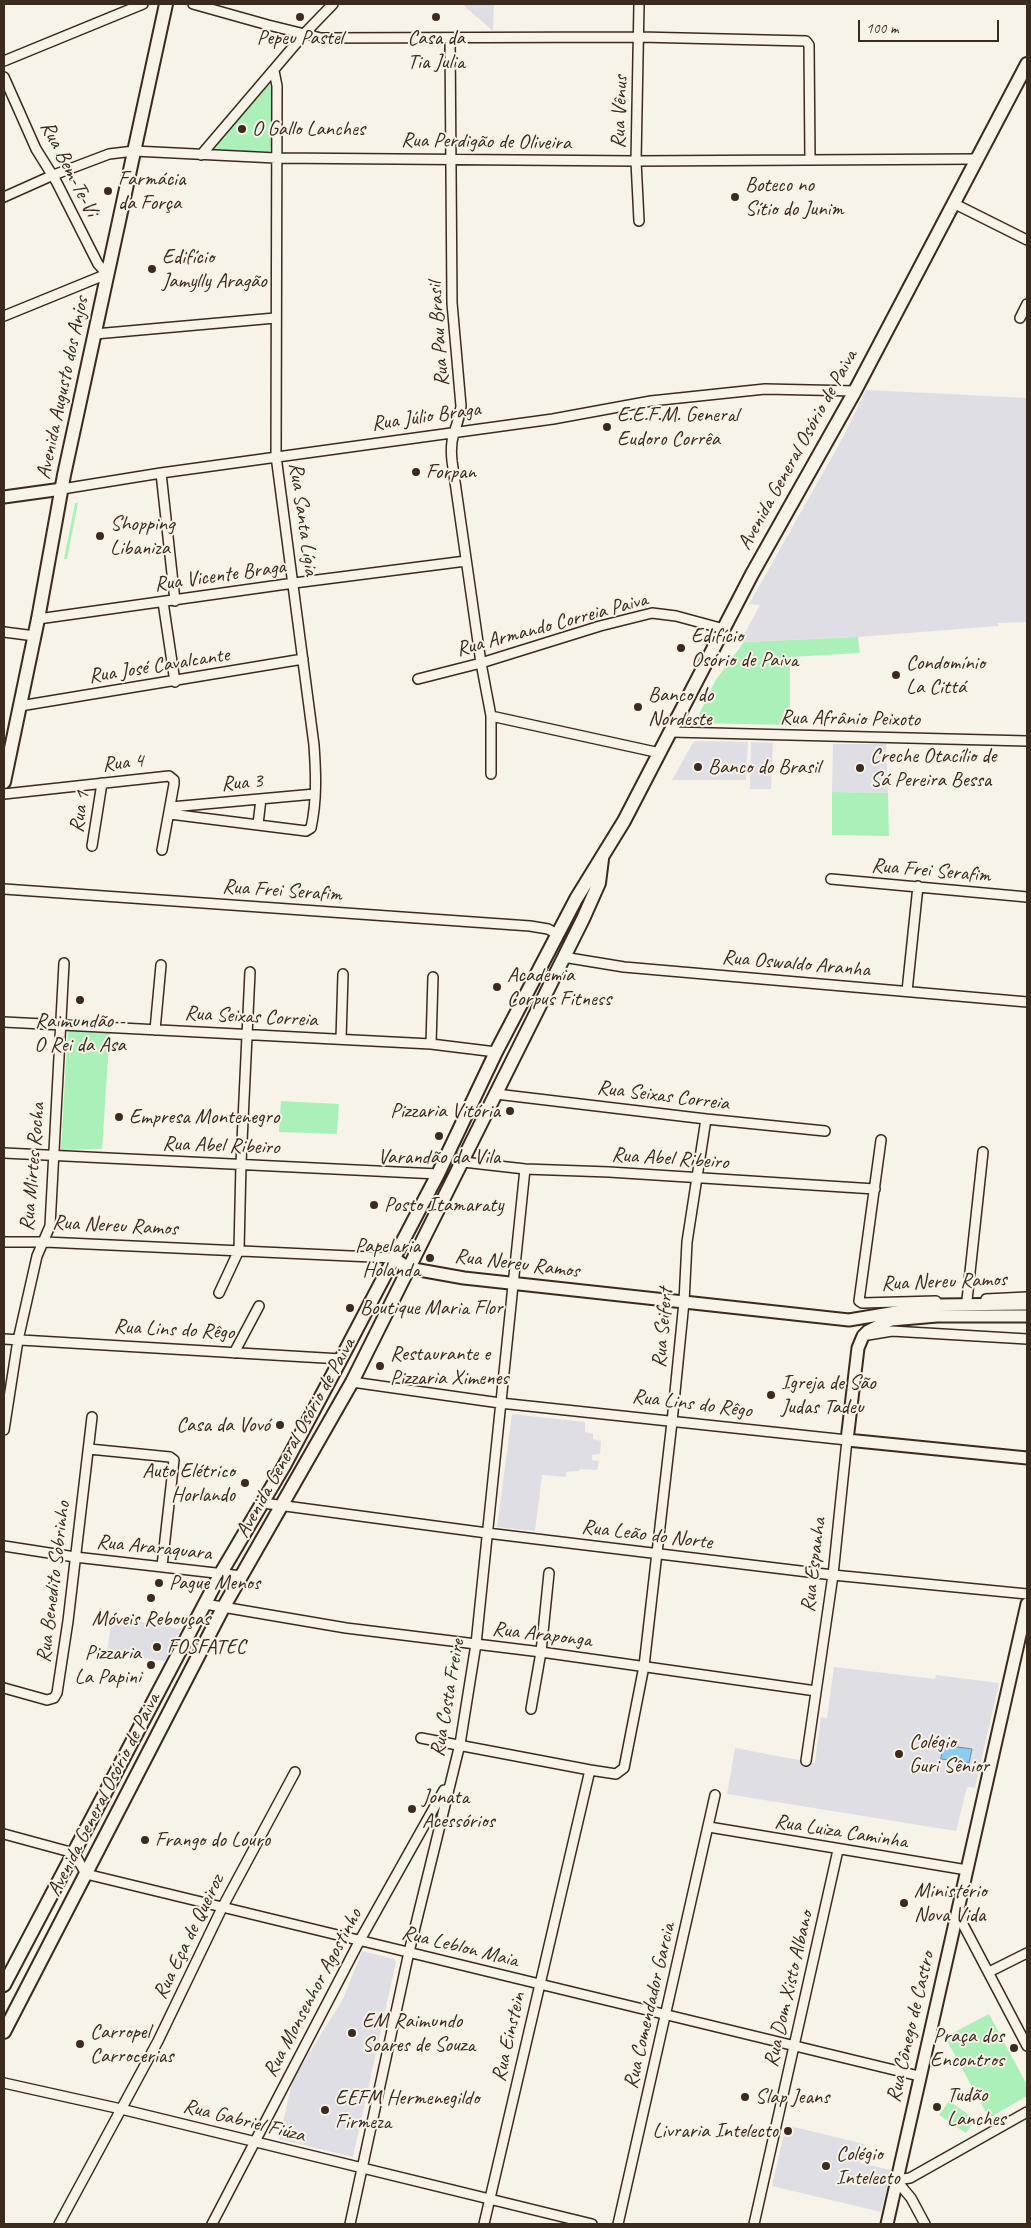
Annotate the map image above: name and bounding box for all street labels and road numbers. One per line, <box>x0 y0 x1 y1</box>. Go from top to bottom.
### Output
street label: Rua Vênus <box>606 75 634 149</box>
street label: Rua Bem-Te-Vi <box>34 117 104 221</box>
street label: Rua Perdigão de Oliveira <box>401 128 571 156</box>
street label: Rua Pau Brasil <box>423 281 455 387</box>
street label: Avenida Augusto dos Anjos <box>31 294 95 482</box>
street label: Avenida General Osório de Paiva <box>733 346 863 554</box>
street label: Rua Júlio Braga <box>370 397 482 437</box>
street label: Rua Santa Lígia <box>283 461 323 577</box>
street label: Rua Vicente Braga <box>153 554 287 598</box>
street label: Rua Armando Correia Paiva <box>454 587 650 663</box>
street label: Rua José Cavalcante <box>87 642 231 690</box>
street label: Rua Afrânio Peixoto <box>780 705 920 733</box>
street label: Rua 4 <box>101 748 145 778</box>
street label: Rua 3 <box>220 769 264 797</box>
street label: Rua 1 <box>64 790 96 834</box>
street label: Rua Frei Serafim <box>870 853 992 889</box>
street label: Rua Frei Serafim <box>221 874 343 908</box>
street label: Rua Oswaldo Aranha <box>721 945 871 983</box>
street label: Rua Seixas Correia <box>184 1001 318 1033</box>
street label: Rua Seixas Correia <box>596 1075 730 1117</box>
street label: Rua Mirtes Rocha <box>15 1102 51 1232</box>
street label: Rua Abel Ribeiro <box>162 1131 280 1161</box>
street label: Rua Abel Ribeiro <box>611 1142 729 1176</box>
street label: Rua Nereu Ramos <box>52 1210 178 1242</box>
street label: Rua Nereu Ramos <box>453 1244 581 1284</box>
street label: Rua Nereu Ramos <box>881 1267 1007 1297</box>
street label: Rua Seifert <box>647 1287 679 1369</box>
street label: Rua Lins do Rêgo <box>113 1314 235 1346</box>
street label: Avenida General Osório de Paiva <box>231 1334 361 1542</box>
street label: Rua Lins do Rêgo <box>631 1384 753 1424</box>
street label: Rua Benedito Sobrinho <box>32 1500 76 1664</box>
street label: Rua Leão do Norte <box>580 1514 714 1556</box>
street label: Rua Espanha <box>796 1516 832 1614</box>
street label: Rua Araraquara <box>95 1529 213 1567</box>
street label: Rua Araponga <box>491 1616 593 1654</box>
street label: Rua Costa Freire <box>425 1637 471 1759</box>
street label: Avenida General Osório de Paiva <box>42 1689 166 1901</box>
street label: Rua Luiza Caminha <box>773 1809 909 1855</box>
street label: Rua Eça de Queiroz <box>148 1871 230 2003</box>
street label: Rua Monsenhor Agostinho <box>258 1905 368 2081</box>
street label: Rua Dom Xisto Albano <box>759 1908 819 2070</box>
street label: Rua Leblon Maia <box>399 1920 521 1974</box>
street label: Rua Comendador Garcia <box>619 1921 681 2091</box>
street label: Rua Cônego de Castro <box>881 1949 941 2105</box>
street label: Rua Einstein <box>487 1990 531 2084</box>
street label: Rua Gabriel Fiúza <box>180 2094 308 2148</box>

